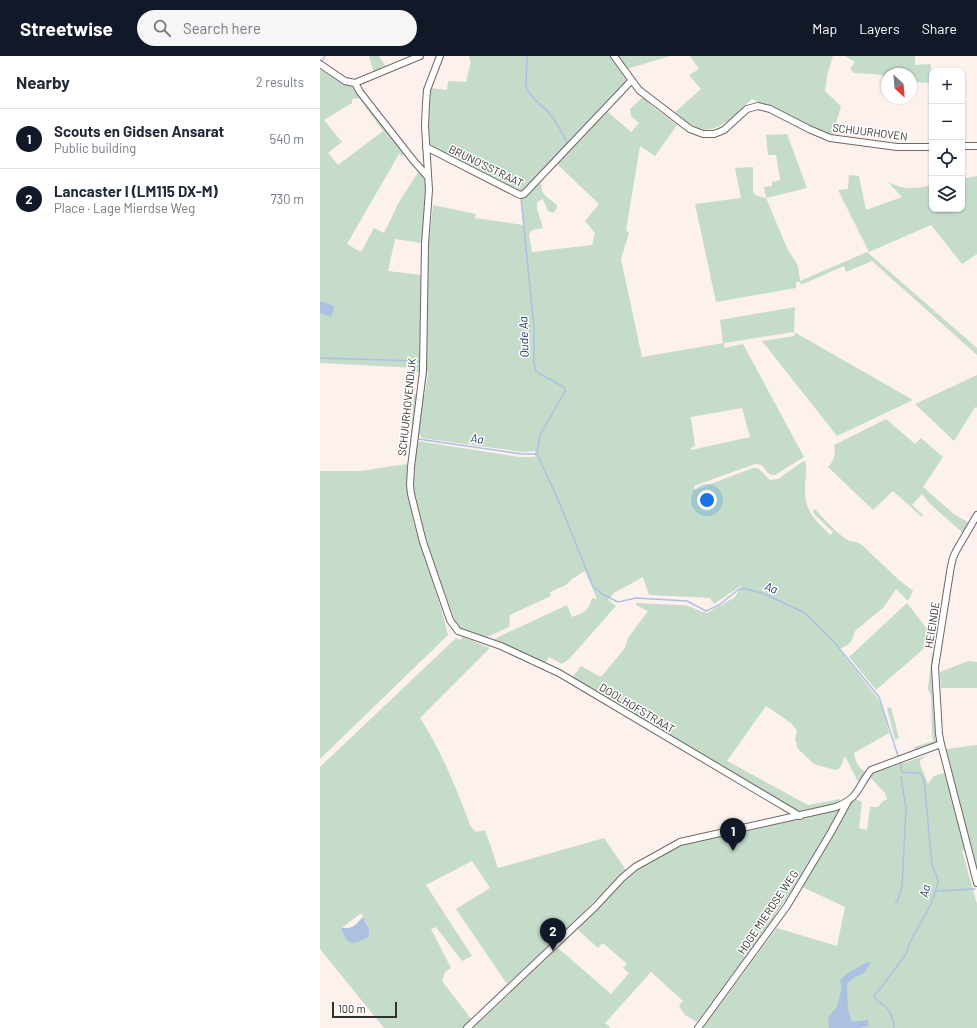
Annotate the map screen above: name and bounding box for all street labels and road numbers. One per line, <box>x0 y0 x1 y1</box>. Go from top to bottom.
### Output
street label: SCHUURHOVEN <box>832 120 908 143</box>
street label: BRUNO'SSTRAAT <box>447 142 526 189</box>
street label: SCHUURHOVENDIJK <box>395 357 418 456</box>
street label: HEIEINDE <box>921 600 942 649</box>
street label: DOOLHOFSTRAAT <box>597 680 677 735</box>
street label: HOGE MIERDSE WEG <box>735 867 801 956</box>

